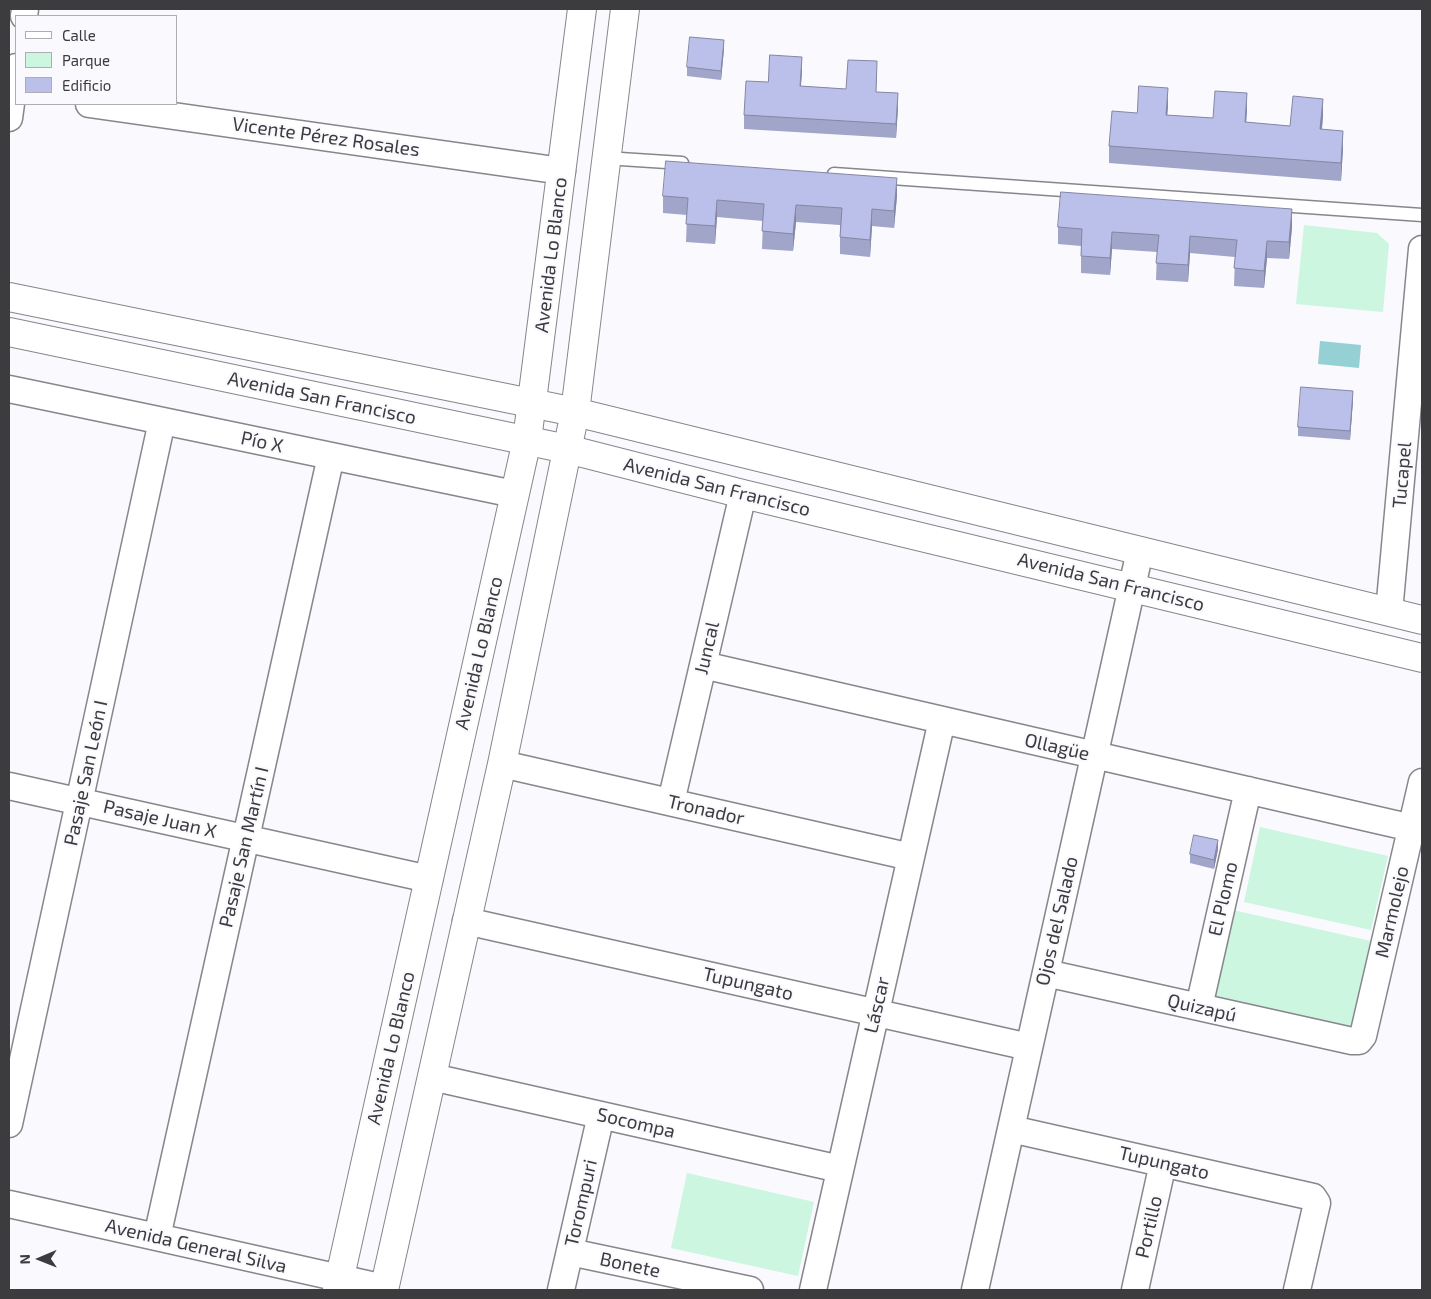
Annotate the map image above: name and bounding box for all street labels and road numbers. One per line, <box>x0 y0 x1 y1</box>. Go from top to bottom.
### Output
street label: Vicente Pérez Rosales <box>231 113 421 161</box>
street label: Avenida Lo Blanco <box>530 176 572 334</box>
street label: Avenida San Francisco <box>226 367 418 429</box>
street label: Pío X <box>239 426 285 458</box>
street label: Tucapel <box>1388 441 1416 509</box>
street label: Avenida San Francisco <box>621 453 813 521</box>
street label: Avenida San Francisco <box>1015 548 1207 616</box>
street label: Avenida Lo Blanco <box>450 574 508 732</box>
street label: Juncal <box>690 619 724 677</box>
street label: Pasaje San León I <box>59 698 113 848</box>
street label: Ollagüe <box>1022 728 1092 766</box>
street label: Pasaje San Martín I <box>214 764 274 930</box>
street label: Tronador <box>665 790 747 830</box>
street label: Pasaje Juan X <box>101 795 219 843</box>
street label: Ojos del Salado <box>1031 854 1083 988</box>
street label: El Plomo <box>1203 860 1243 938</box>
street label: Marmolejo <box>1370 864 1414 960</box>
street label: Tupungato <box>701 963 795 1005</box>
street label: Avenida Lo Blanco <box>362 969 420 1127</box>
street label: Láscar <box>859 975 895 1035</box>
street label: Quizapú <box>1165 989 1239 1027</box>
street label: Socompa <box>595 1103 677 1143</box>
street label: Tupungato <box>1117 1142 1211 1184</box>
street label: Torompuri <box>560 1157 602 1249</box>
street label: Portillo <box>1131 1193 1167 1261</box>
street label: Avenida General Silva <box>103 1214 289 1278</box>
street label: Bonete <box>598 1247 662 1283</box>

